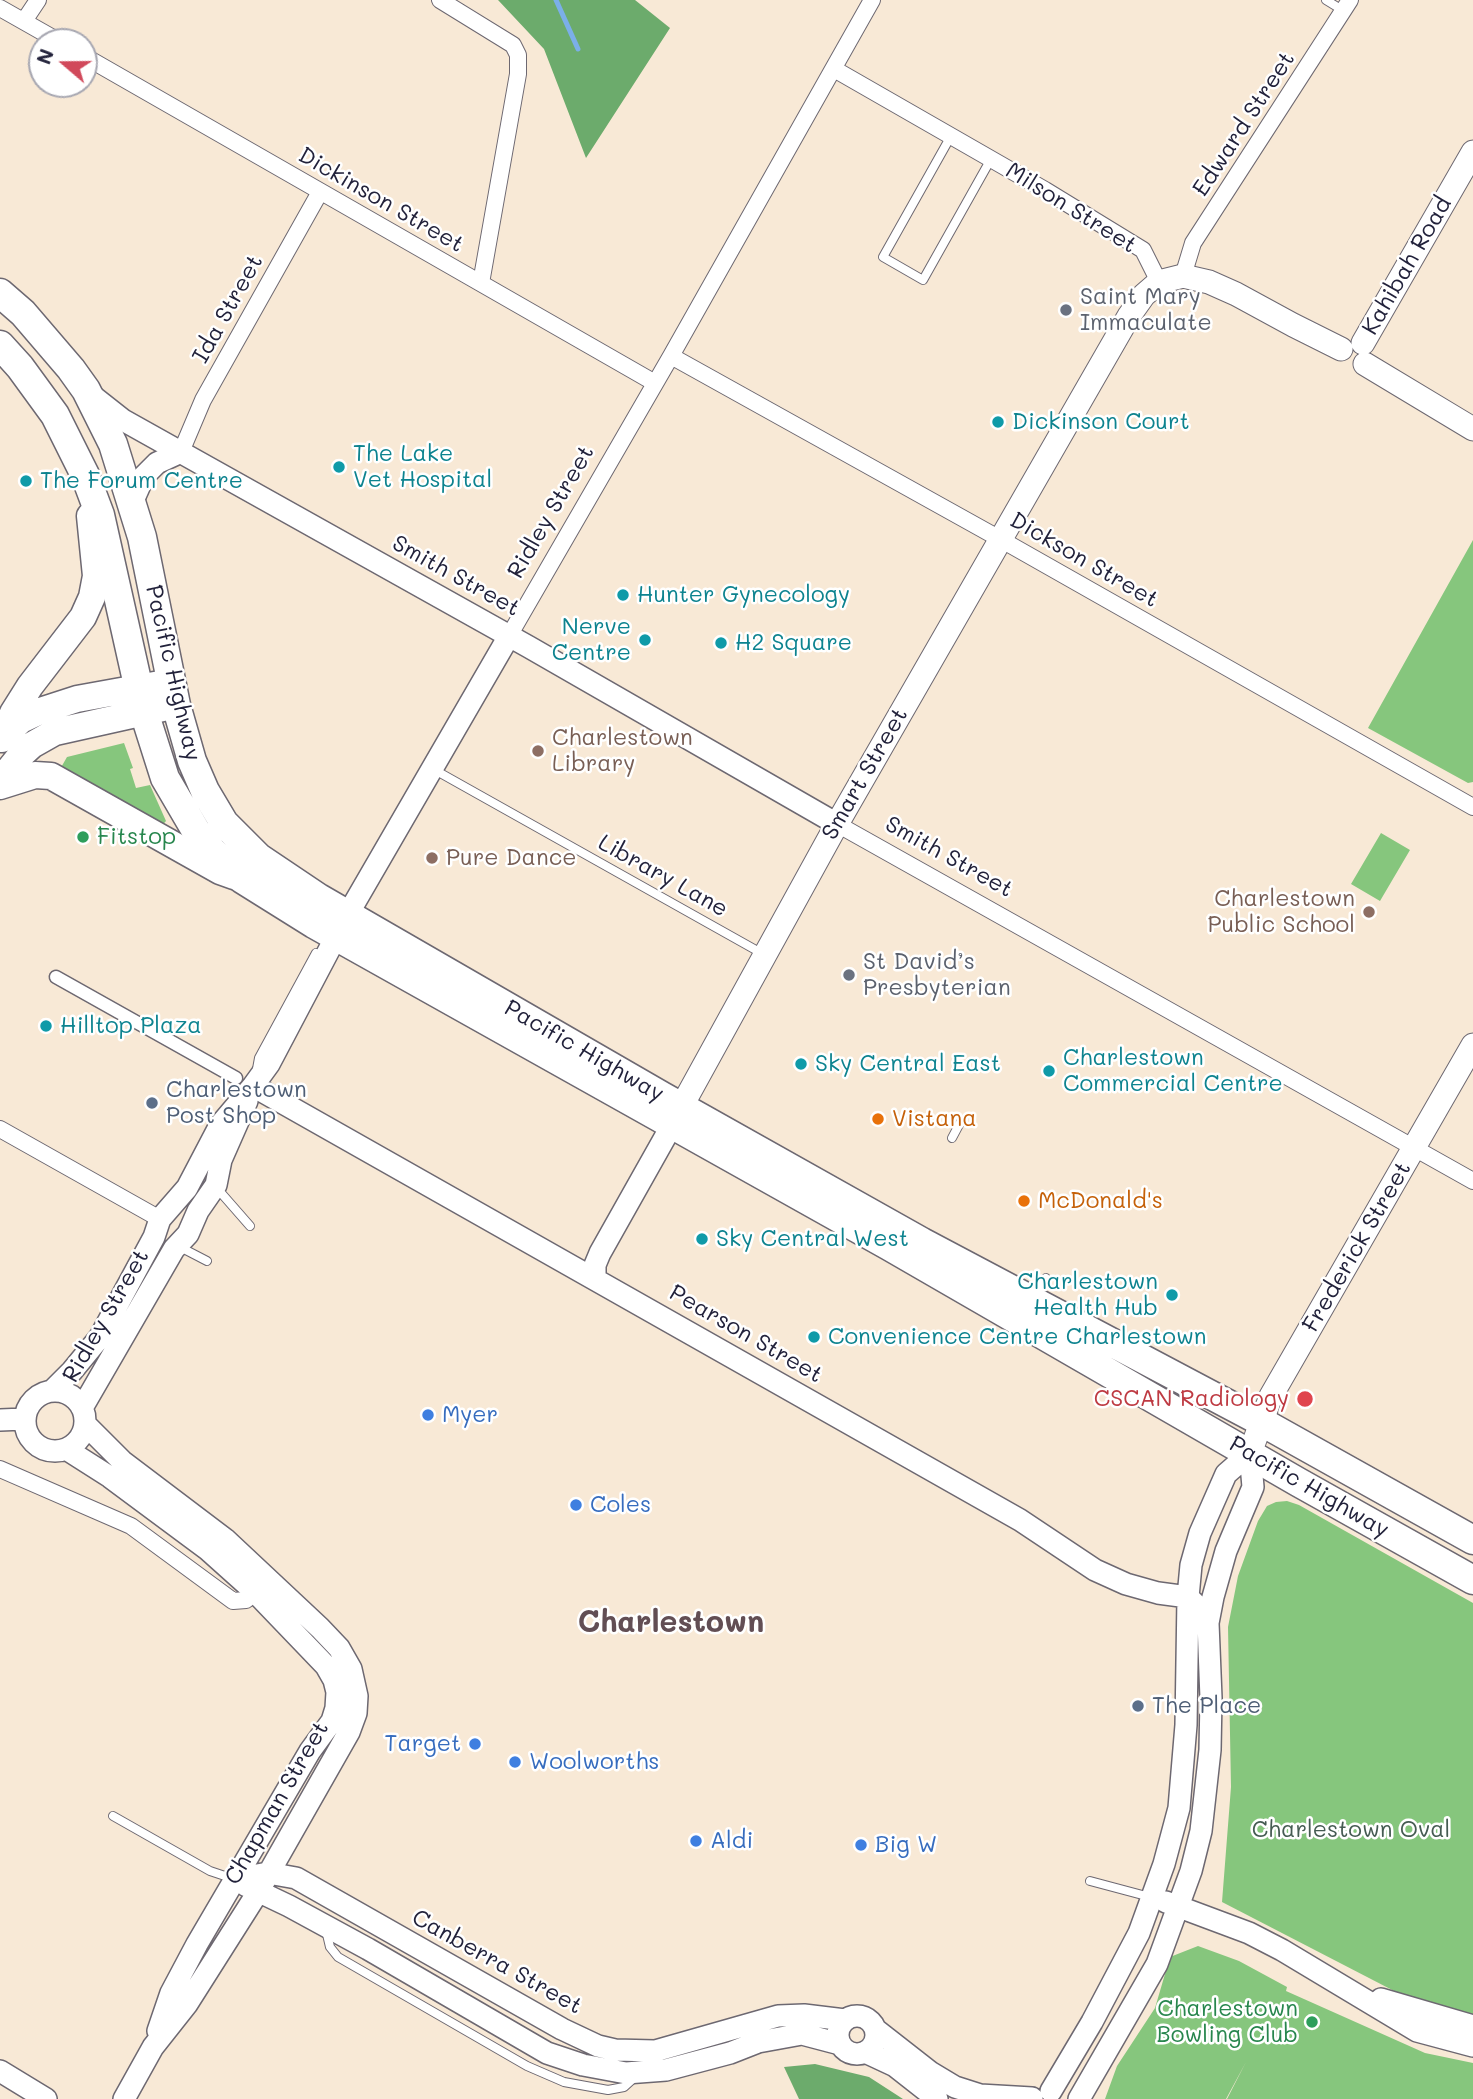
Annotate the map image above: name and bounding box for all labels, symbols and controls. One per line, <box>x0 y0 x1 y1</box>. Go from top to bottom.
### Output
north arrow <box>28 28 98 98</box>
text: N <box>30 45 59 67</box>
street label: Edward Street <box>1187 47 1301 201</box>
street label: Dickinson Street <box>293 141 469 259</box>
street label: Milson Street <box>1000 157 1142 259</box>
street label: Kahibah Road <box>1356 192 1458 340</box>
street label: Ida Street <box>187 250 269 368</box>
place label: Saint Mary Immaculate <box>1080 283 1212 337</box>
marker: Saint Mary Immaculate <box>1058 302 1074 318</box>
place label: Dickinson Court <box>1012 408 1190 436</box>
marker: Dickinson Court <box>990 414 1006 430</box>
place label: The Lake Vet Hospital <box>353 440 492 494</box>
street label: Ridley Street <box>502 441 600 583</box>
marker: The Lake Vet Hospital <box>331 459 347 475</box>
place label: The Forum Centre <box>40 467 243 495</box>
marker: The Forum Centre <box>18 473 34 489</box>
street label: Dickson Street <box>1005 506 1163 614</box>
street label: Smith Street <box>387 530 525 622</box>
place label: Hunter Gynecology <box>637 581 850 609</box>
street label: Pacific Highway <box>139 582 207 764</box>
marker: Hunter Gynecology <box>615 587 631 603</box>
place label: Nerve Centre <box>552 613 631 667</box>
place label: H2 Square <box>735 629 852 657</box>
marker: Nerve Centre <box>637 632 653 648</box>
marker: H2 Square <box>713 635 729 651</box>
street label: Smart Street <box>816 703 914 845</box>
place label: Charlestown Library <box>552 724 693 778</box>
marker: Charlestown Library <box>530 743 546 759</box>
street label: Smith Street <box>880 811 1018 903</box>
place label: Fitstop <box>97 823 176 851</box>
marker: Fitstop <box>75 829 91 845</box>
street label: Library Lane <box>593 829 733 923</box>
place label: Pure Dance <box>446 844 576 872</box>
marker: Pure Dance <box>424 850 440 866</box>
place label: Charlestown Public School <box>1208 885 1355 939</box>
marker: Charlestown Public School <box>1361 904 1377 920</box>
place label: St David’s Presbyterian <box>863 948 1011 1002</box>
marker: St David’s Presbyterian <box>841 967 857 983</box>
street label: Pacific Highway <box>499 994 669 1108</box>
place label: Hilltop Plaza <box>60 1012 202 1040</box>
marker: Hilltop Plaza <box>38 1018 54 1034</box>
place label: Charlestown Commercial Centre <box>1063 1044 1283 1098</box>
place label: Sky Central East <box>815 1050 1001 1078</box>
marker: Sky Central East <box>793 1056 809 1072</box>
marker: Charlestown Commercial Centre <box>1041 1063 1057 1079</box>
place label: Charlestown Post Shop <box>166 1076 307 1130</box>
marker: Charlestown Post Shop <box>144 1095 160 1111</box>
place label: Vistana <box>892 1105 977 1133</box>
marker: Vistana <box>870 1111 886 1127</box>
street label: Frederick Street <box>1297 1157 1417 1337</box>
place label: McDonald's <box>1038 1187 1163 1215</box>
marker: McDonald's <box>1016 1193 1032 1209</box>
place label: Sky Central West <box>716 1225 909 1253</box>
marker: Sky Central West <box>694 1231 710 1247</box>
street label: Ridley Street <box>57 1245 155 1387</box>
place label: Charlestown Health Hub <box>1017 1268 1158 1322</box>
street label: Pearson Street <box>664 1279 828 1389</box>
marker: Charlestown Health Hub <box>1164 1287 1180 1303</box>
place label: Convenience Centre Charlestown <box>828 1323 1207 1351</box>
marker: Convenience Centre Charlestown <box>806 1329 822 1345</box>
place label: CSCAN Radiology <box>1094 1385 1289 1413</box>
marker: CSCAN Radiology <box>1295 1389 1315 1409</box>
place label: Myer <box>442 1401 498 1429</box>
marker: Myer <box>420 1407 436 1423</box>
street label: Pacific Highway <box>1224 1430 1394 1544</box>
place label: Coles <box>590 1491 651 1519</box>
marker: Coles <box>568 1497 584 1513</box>
district label: Charlestown <box>578 1605 764 1641</box>
place label: The Place <box>1152 1692 1261 1720</box>
marker: The Place <box>1130 1698 1146 1714</box>
street label: Chapman Street <box>219 1716 335 1890</box>
place label: Target <box>385 1730 461 1758</box>
marker: Target <box>467 1736 483 1752</box>
place label: Woolworths <box>529 1748 660 1776</box>
marker: Woolworths <box>507 1754 523 1770</box>
park label: Charlestown Oval <box>1252 1816 1450 1844</box>
place label: Aldi <box>710 1827 753 1855</box>
place label: Big W <box>875 1831 937 1859</box>
marker: Aldi <box>688 1833 704 1849</box>
marker: Big W <box>853 1837 869 1853</box>
street label: Canberra Street <box>407 1904 587 2020</box>
place label: Charlestown Bowling Club <box>1157 1995 1298 2049</box>
marker: Charlestown Bowling Club <box>1304 2014 1320 2030</box>

